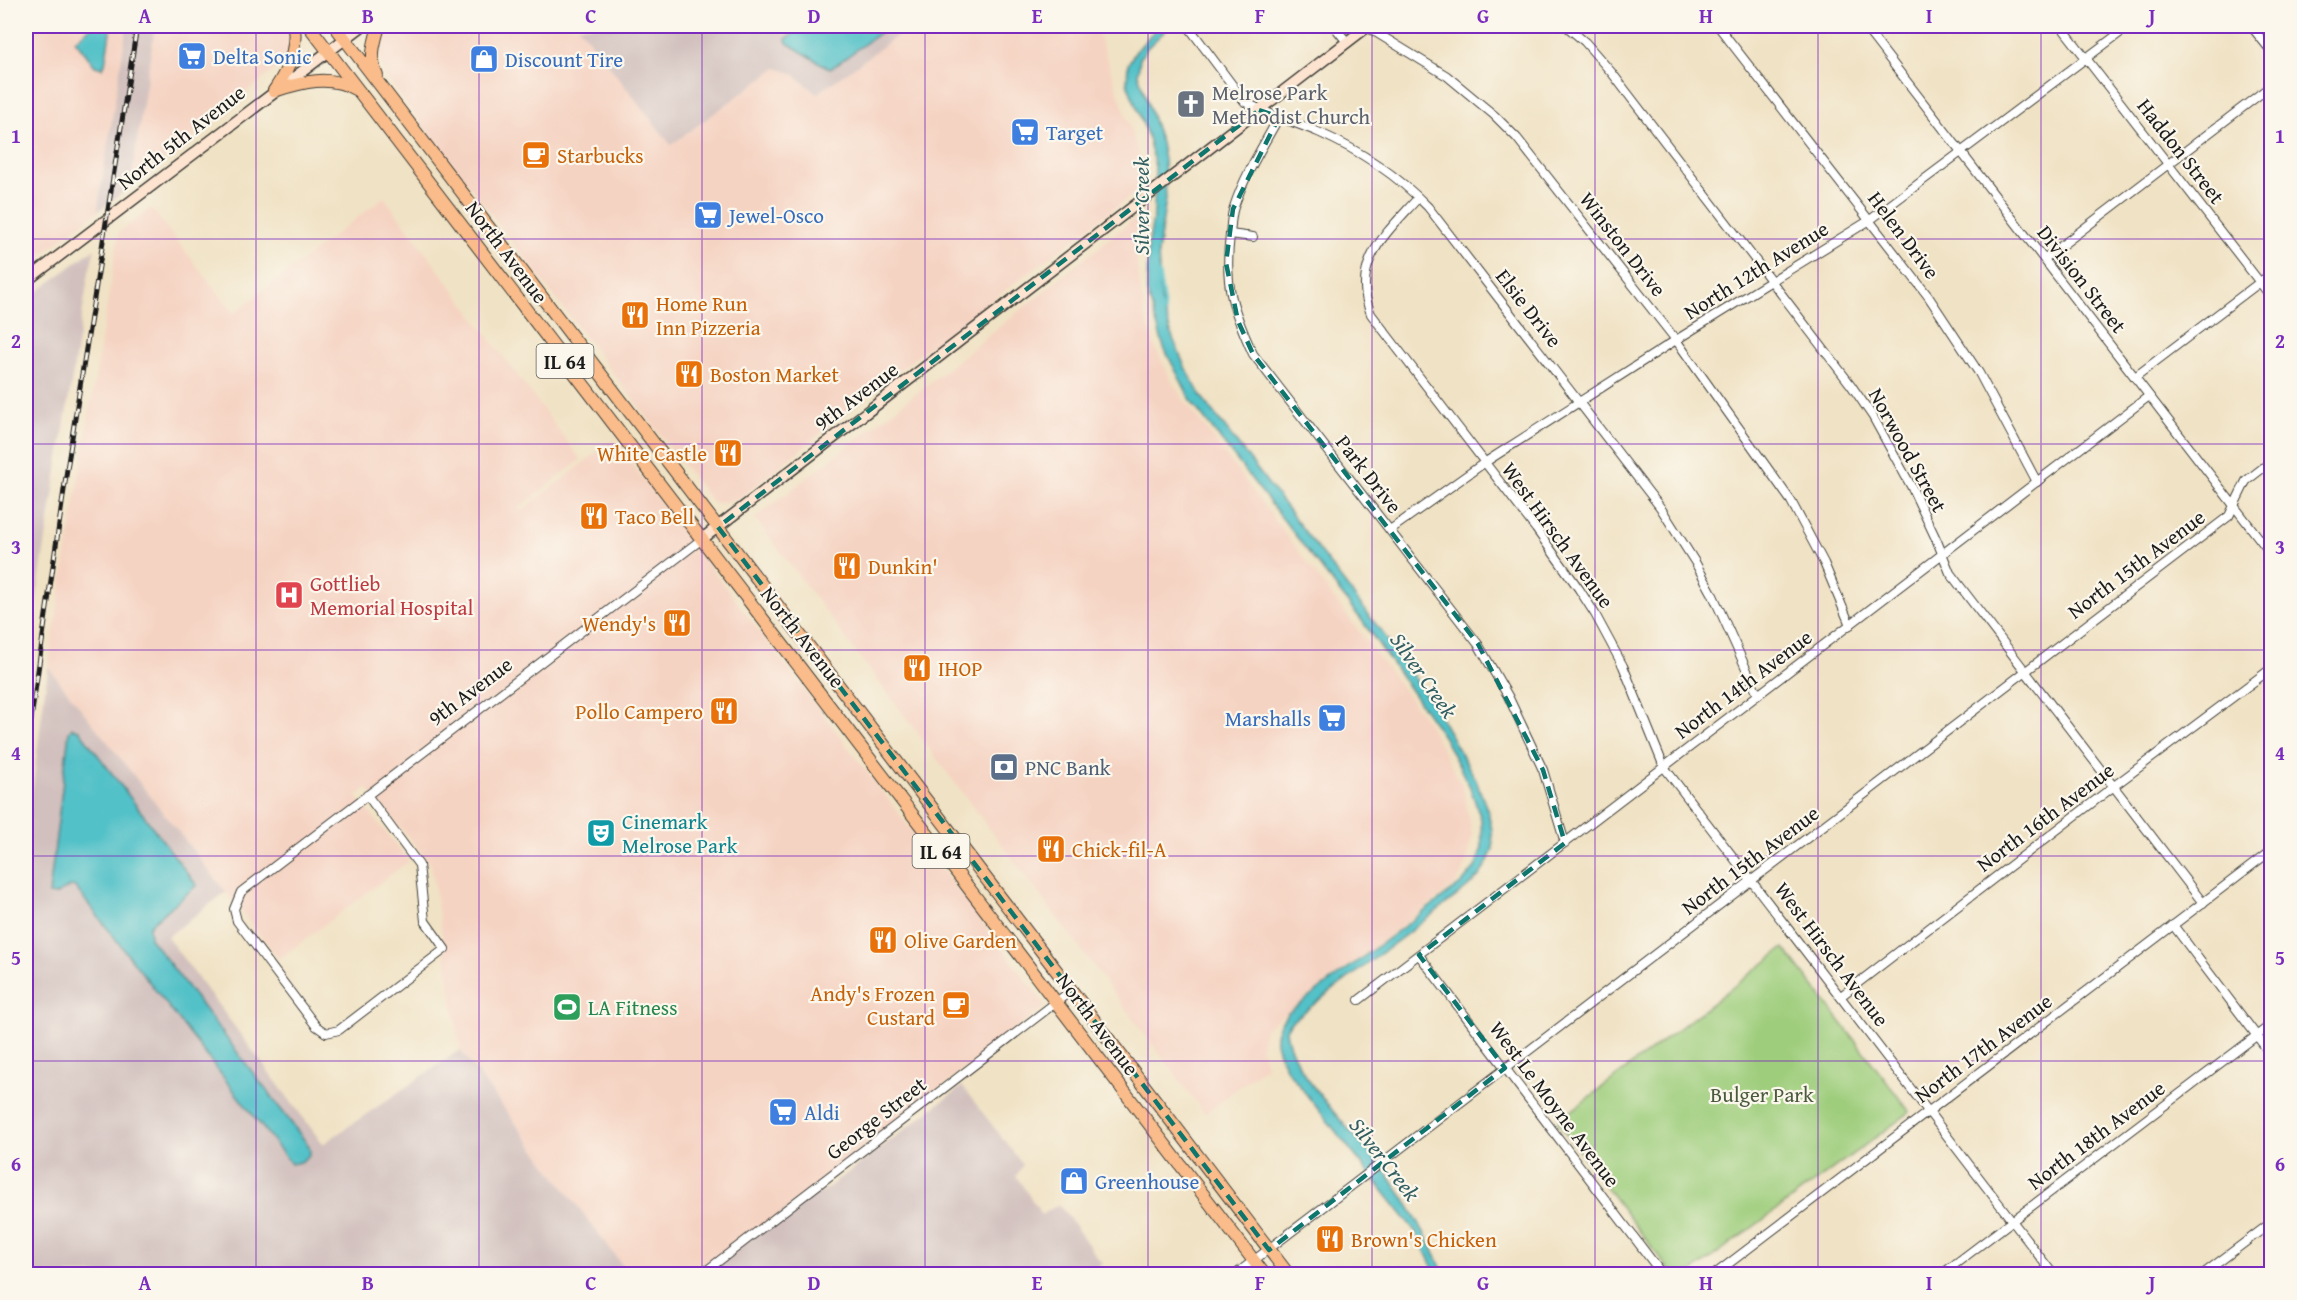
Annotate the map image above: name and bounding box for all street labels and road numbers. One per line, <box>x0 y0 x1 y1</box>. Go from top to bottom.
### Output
street label: North 5th Avenue <box>110 77 252 197</box>
street label: Haddon Street <box>2130 92 2233 211</box>
street label: Winston Drive <box>1572 185 1674 303</box>
street label: Helen Drive <box>1861 185 1947 286</box>
street label: North Avenue <box>458 194 556 310</box>
street label: North 12th Avenue <box>1678 213 1835 327</box>
street label: Division Street <box>2030 218 2134 340</box>
street label: Elsie Drive <box>1488 262 1570 354</box>
road number: IL 64 <box>536 344 594 378</box>
street label: 9th Avenue <box>807 354 905 438</box>
street label: Norwood Street <box>1861 382 1955 518</box>
street label: Park Drive <box>1328 428 1410 520</box>
street label: West Hirsch Avenue <box>1494 455 1622 615</box>
street label: North 15th Avenue <box>2061 502 2212 626</box>
street label: North Avenue <box>753 580 853 695</box>
street label: North 14th Avenue <box>1668 622 1819 746</box>
street label: 9th Avenue <box>421 649 519 733</box>
street label: North 16th Avenue <box>1970 755 2121 879</box>
street label: North 15th Avenue <box>1675 798 1826 922</box>
road number: IL 64 <box>912 834 970 868</box>
street label: West Hirsch Avenue <box>1767 875 1897 1033</box>
street label: North Avenue <box>1049 966 1147 1082</box>
street label: North 17th Avenue <box>1908 986 2059 1110</box>
street label: West Le Moyne Avenue <box>1482 1014 1628 1194</box>
street label: George Street <box>819 1069 933 1167</box>
street label: North 18th Avenue <box>2021 1073 2172 1197</box>

